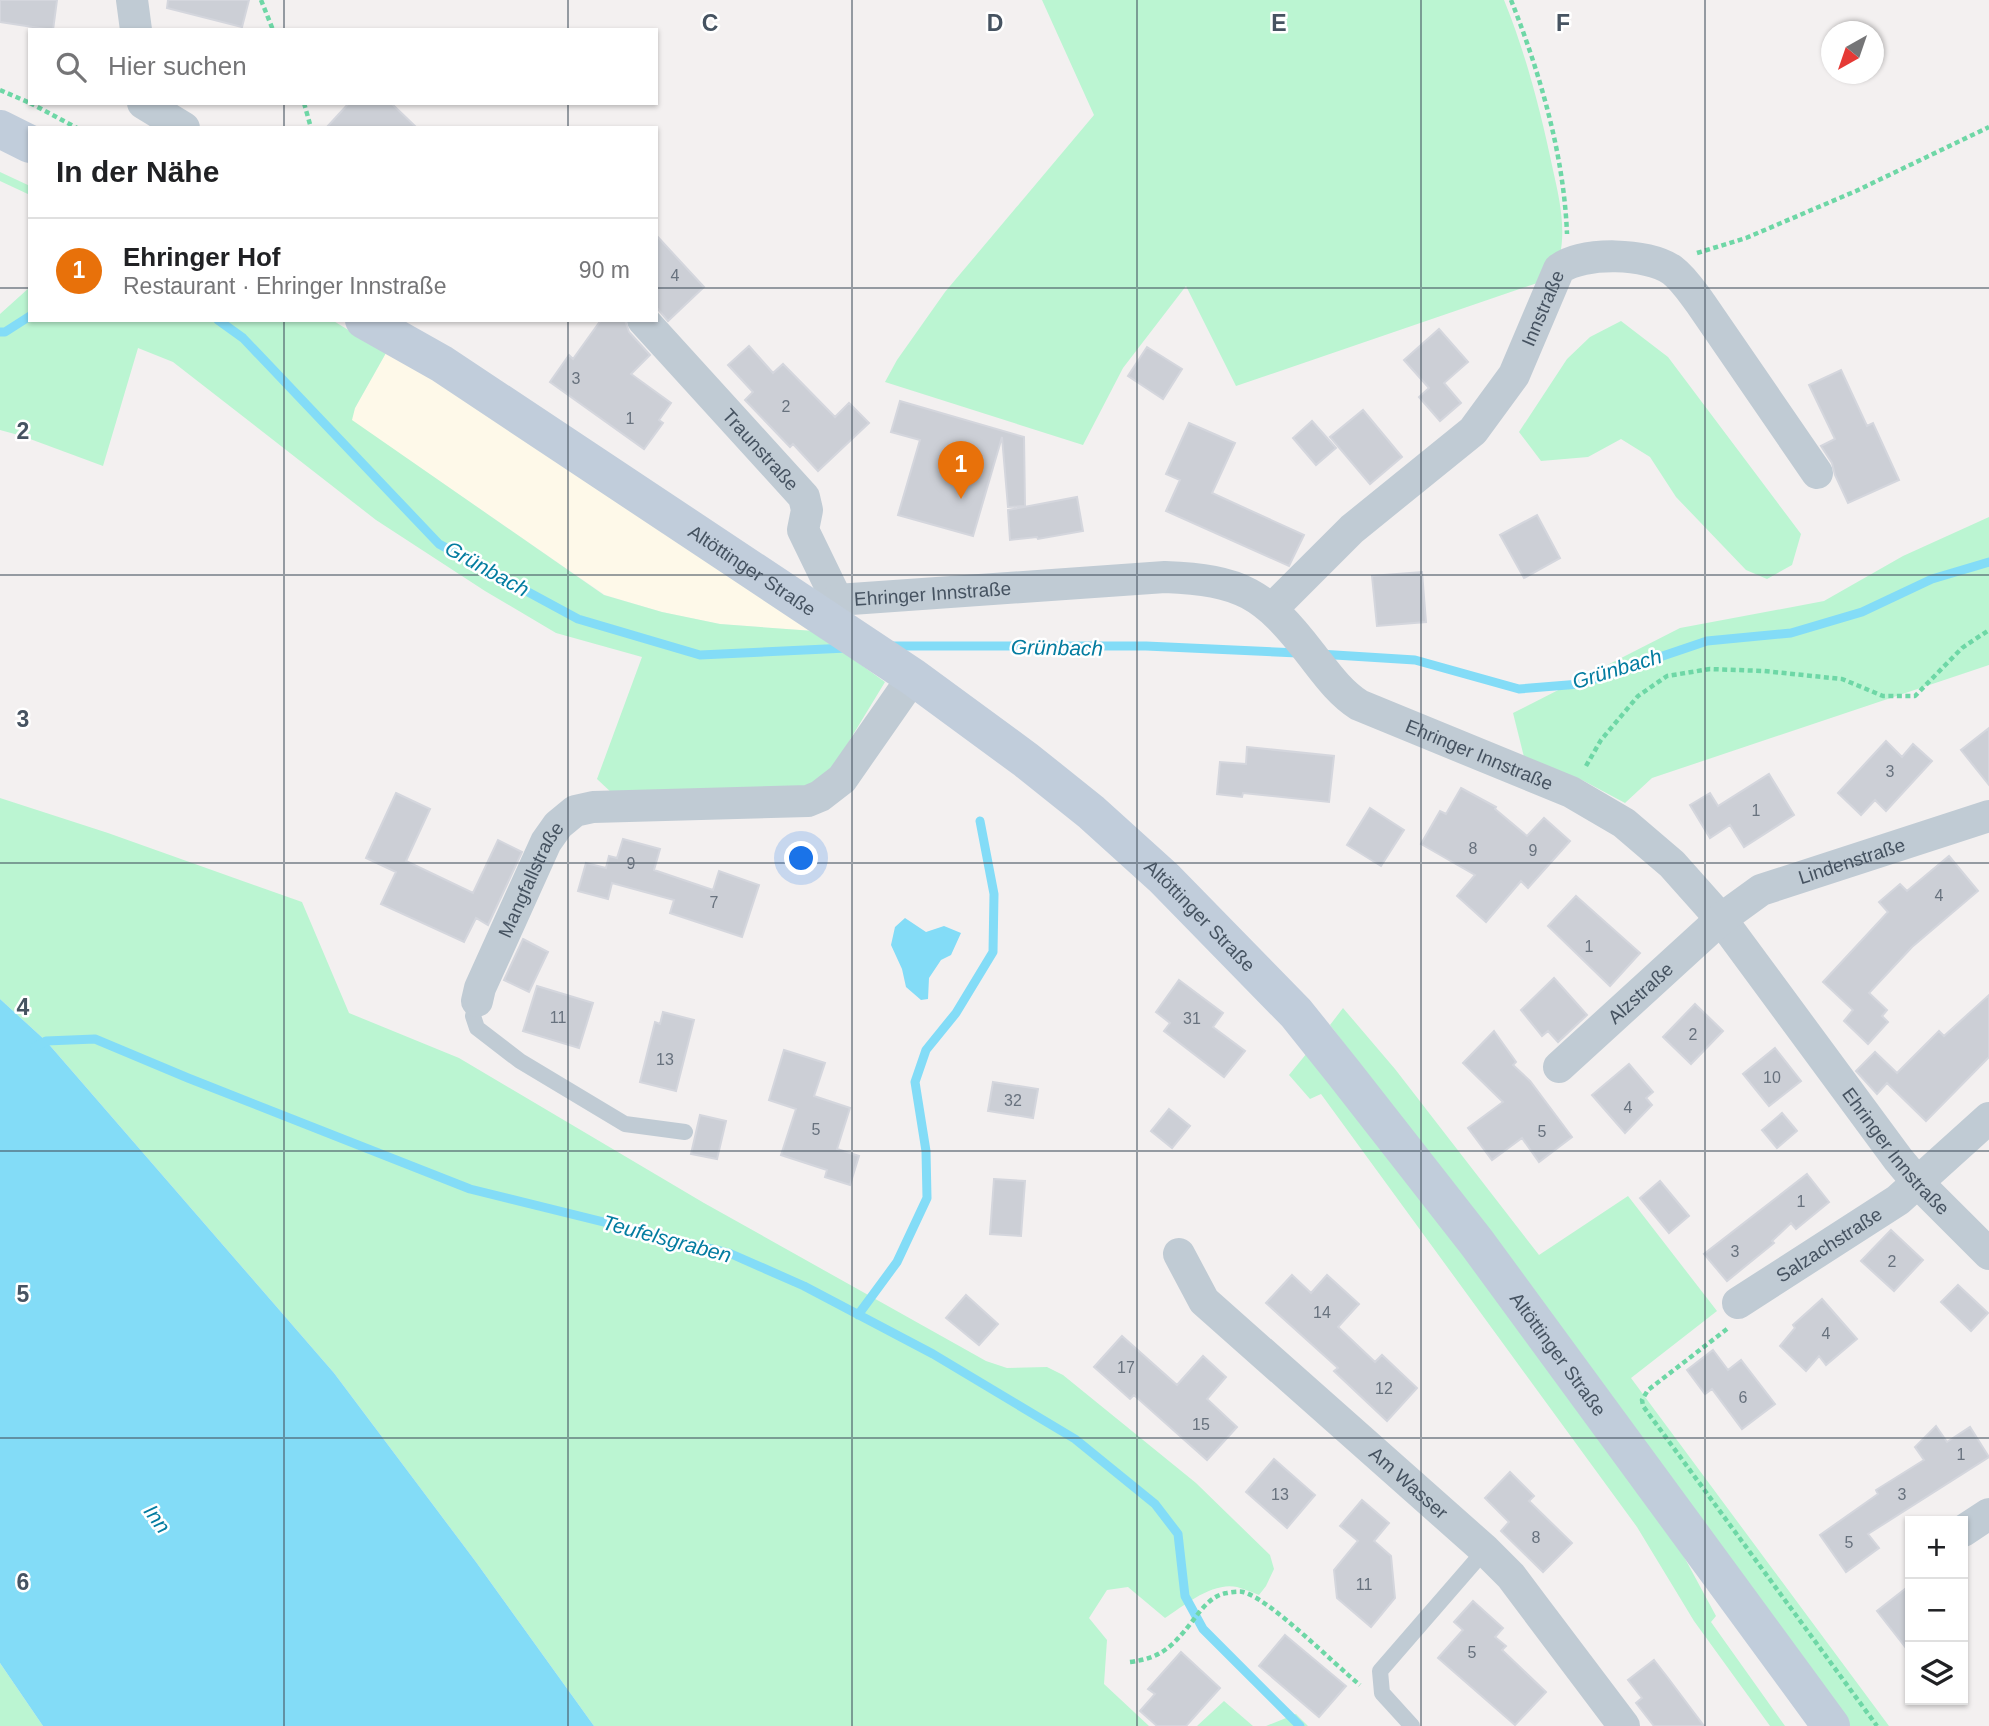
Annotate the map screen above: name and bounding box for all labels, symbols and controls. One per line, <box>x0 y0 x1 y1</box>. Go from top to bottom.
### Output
text: C <box>702 10 718 36</box>
text: D <box>987 10 1003 36</box>
text: E <box>1271 10 1287 36</box>
text: F <box>1556 10 1570 36</box>
north arrow <box>1821 21 1884 84</box>
search box <box>28 28 658 105</box>
icon: search <box>52 48 90 86</box>
text: Hier suchen <box>108 51 247 81</box>
text: In der Nähe <box>56 155 219 188</box>
text: Ehringer Hof <box>123 242 280 272</box>
text: 1 <box>73 257 85 283</box>
text: 90 m <box>579 257 630 283</box>
house number: 4 <box>671 267 680 284</box>
street label: Innstraße <box>1518 267 1568 349</box>
text: Restaurant · Ehringer Innstraße <box>123 273 446 299</box>
house number: 3 <box>572 370 581 387</box>
house number: 2 <box>782 398 791 415</box>
street label: Traunstraße <box>718 405 803 495</box>
house number: 1 <box>626 410 635 427</box>
text: 2 <box>17 418 29 444</box>
pin: 1 <box>938 441 984 499</box>
street label: Altöttinger Straße <box>684 521 819 620</box>
water label: Grünbach <box>441 536 533 601</box>
street label: Ehringer Innstraße <box>853 578 1012 610</box>
water label: Grünbach <box>1011 635 1103 660</box>
water label: Grünbach <box>1569 644 1664 693</box>
text: 3 <box>17 706 29 732</box>
street label: Ehringer Innstraße <box>1402 715 1556 794</box>
house number: 3 <box>1886 763 1895 780</box>
house number: 1 <box>1752 802 1761 819</box>
street label: Mangfallstraße <box>494 818 568 941</box>
street label: Lindenstraße <box>1796 834 1908 888</box>
house number: 8 <box>1469 840 1478 857</box>
your location <box>784 841 818 875</box>
house number: 9 <box>1529 842 1538 859</box>
house number: 9 <box>627 855 636 872</box>
street label: Altöttinger Straße <box>1140 856 1259 976</box>
house number: 4 <box>1935 887 1944 904</box>
house number: 7 <box>710 894 719 911</box>
house number: 1 <box>1585 938 1594 955</box>
street label: Alzstraße <box>1604 958 1677 1028</box>
text: 4 <box>17 994 30 1020</box>
house number: 11 <box>550 1009 566 1026</box>
house number: 31 <box>1183 1010 1201 1027</box>
house number: 2 <box>1689 1026 1698 1043</box>
house number: 13 <box>656 1051 674 1068</box>
house number: 10 <box>1763 1069 1781 1086</box>
street label: Ehringer Innstraße <box>1838 1084 1953 1219</box>
house number: 32 <box>1004 1092 1022 1109</box>
house number: 4 <box>1624 1099 1633 1116</box>
house number: 5 <box>812 1121 821 1138</box>
house number: 5 <box>1538 1123 1547 1140</box>
house number: 1 <box>1797 1193 1806 1210</box>
street label: Salzachstraße <box>1772 1203 1886 1287</box>
water label: Teufelsgraben <box>600 1210 734 1267</box>
house number: 3 <box>1731 1243 1740 1260</box>
house number: 2 <box>1888 1253 1897 1270</box>
text: 5 <box>17 1281 30 1307</box>
street label: Altöttinger Straße <box>1506 1288 1610 1420</box>
house number: 14 <box>1313 1304 1331 1321</box>
house number: 4 <box>1822 1325 1831 1342</box>
house number: 17 <box>1117 1359 1135 1376</box>
house number: 12 <box>1375 1380 1393 1397</box>
house number: 6 <box>1739 1389 1748 1406</box>
house number: 15 <box>1192 1416 1210 1433</box>
street label: Am Wasser <box>1365 1443 1453 1524</box>
house number: 1 <box>1957 1446 1966 1463</box>
house number: 13 <box>1271 1486 1289 1503</box>
house number: 3 <box>1898 1486 1907 1503</box>
water label: Inn <box>140 1500 175 1537</box>
map controls <box>1905 1516 1968 1705</box>
button: + <box>1905 1516 1968 1579</box>
house number: 8 <box>1532 1529 1541 1546</box>
house number: 5 <box>1845 1534 1854 1551</box>
text: 6 <box>17 1569 29 1595</box>
house number: 11 <box>1356 1576 1372 1593</box>
button: − <box>1905 1579 1968 1642</box>
button: layers <box>1905 1642 1968 1705</box>
house number: 5 <box>1468 1644 1477 1661</box>

